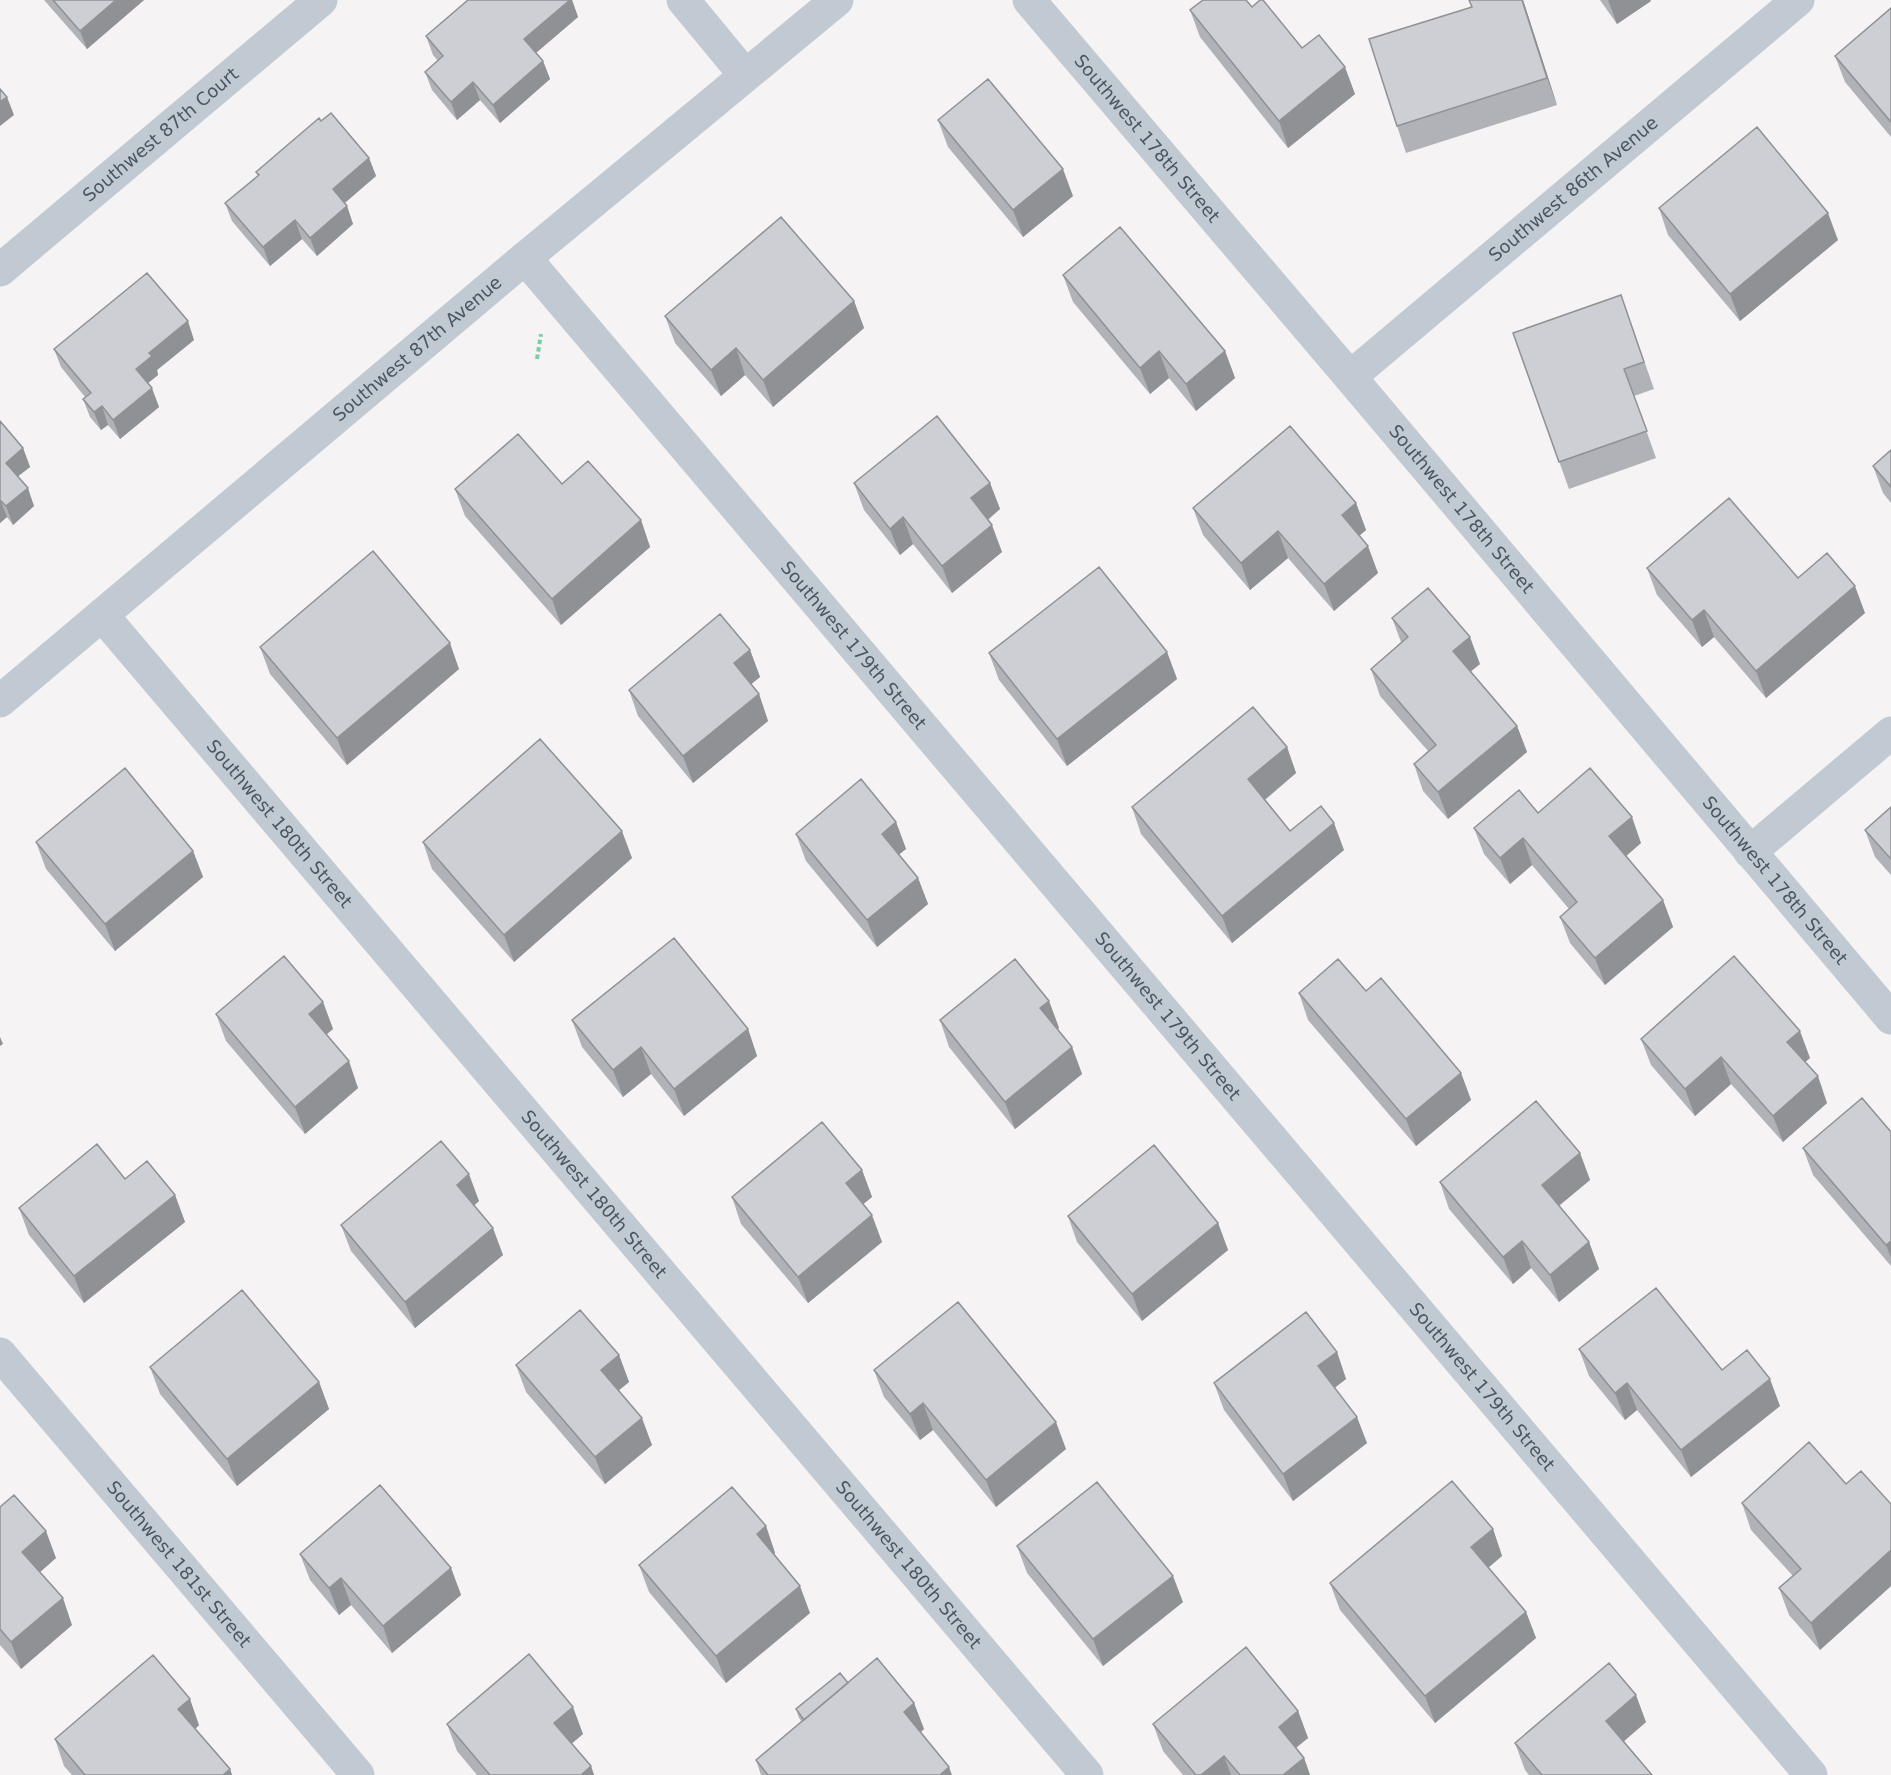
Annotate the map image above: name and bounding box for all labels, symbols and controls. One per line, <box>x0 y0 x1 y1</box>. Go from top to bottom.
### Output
street label: Southwest 178th Street <box>1070 50 1225 226</box>
street label: Southwest 87th Court <box>78 63 243 206</box>
street label: Southwest 86th Avenue <box>1484 112 1662 266</box>
street label: Southwest 87th Avenue <box>328 271 506 426</box>
street label: Southwest 178th Street <box>1385 420 1539 597</box>
street label: Southwest 179th Street <box>777 557 931 733</box>
street label: Southwest 180th Street <box>203 735 357 912</box>
street label: Southwest 178th Street <box>1698 792 1852 969</box>
street label: Southwest 179th Street <box>1091 928 1245 1104</box>
street label: Southwest 180th Street <box>517 1106 671 1282</box>
street label: Southwest 179th Street <box>1405 1298 1560 1475</box>
street label: Southwest 180th Street <box>832 1476 986 1653</box>
street label: Southwest 181st Street <box>103 1477 256 1651</box>

